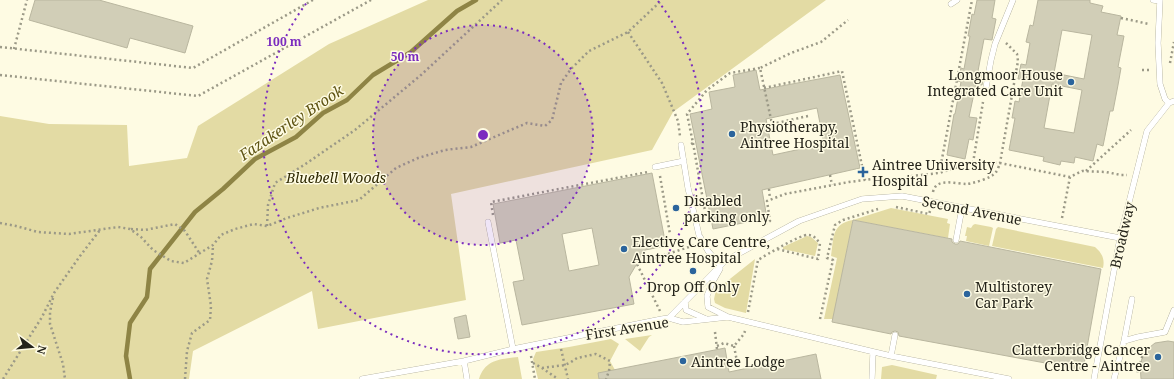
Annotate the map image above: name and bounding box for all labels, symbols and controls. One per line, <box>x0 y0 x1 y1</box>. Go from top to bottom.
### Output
text: 100 m <box>266 33 302 50</box>
text: 50 m <box>391 48 419 65</box>
place label: Longmoor House Integrated Care Unit <box>927 65 1063 100</box>
marker: Longmoor House Integrated Care Unit <box>1066 77 1076 87</box>
water label: Fazakerley Brook <box>234 79 348 165</box>
place label: Physiotherapy, Aintree Hospital <box>740 117 850 152</box>
centre of rings <box>476 128 490 142</box>
marker: Physiotherapy, Aintree Hospital <box>727 129 737 139</box>
place label: Aintree University Hospital <box>872 155 995 190</box>
marker: Aintree University Hospital <box>857 166 869 178</box>
park label: Bluebell Woods <box>285 168 387 187</box>
place label: Disabled parking only <box>684 191 769 226</box>
street label: Second Avenue <box>920 191 1024 229</box>
street label: Broadway <box>1105 200 1139 270</box>
marker: Disabled parking only <box>671 203 681 213</box>
place label: Elective Care Centre, Aintree Hospital <box>632 232 770 267</box>
marker: Elective Care Centre, Aintree Hospital <box>619 244 629 254</box>
marker: Drop Off Only <box>688 266 698 276</box>
place label: Drop Off Only <box>647 277 739 296</box>
place label: Multistorey Car Park <box>975 277 1052 312</box>
marker: Multistorey Car Park <box>962 289 972 299</box>
street label: First Avenue <box>584 312 670 344</box>
north arrow <box>12 327 52 367</box>
place label: Clatterbridge Cancer Centre - Aintree <box>1012 340 1150 375</box>
text: N <box>34 344 50 356</box>
place label: Aintree Lodge <box>691 352 785 371</box>
marker: Clatterbridge Cancer Centre - Aintree <box>1153 352 1163 362</box>
marker: Aintree Lodge <box>678 356 688 366</box>

